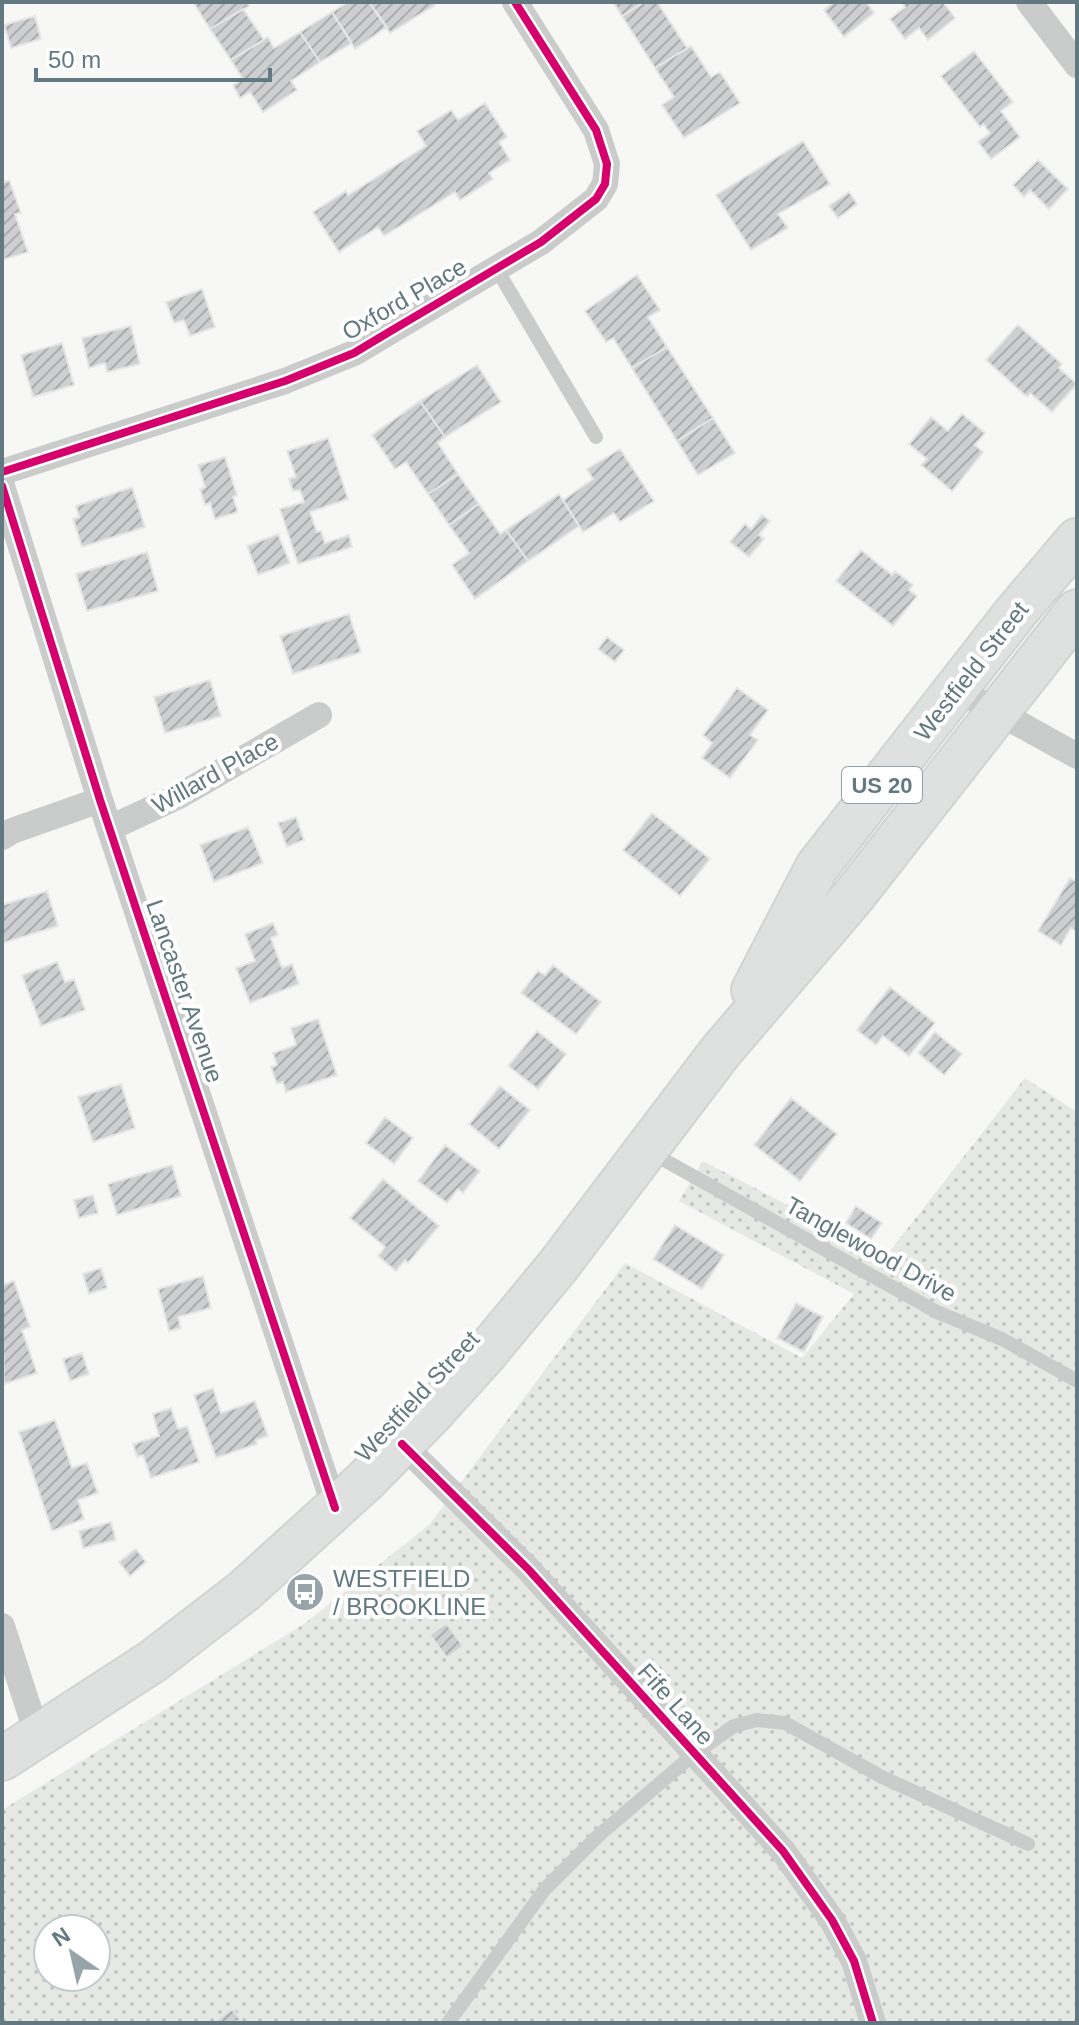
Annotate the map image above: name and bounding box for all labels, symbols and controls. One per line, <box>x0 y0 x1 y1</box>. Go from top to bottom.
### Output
scale bar <box>36 32 270 82</box>
text: 50 m <box>48 46 101 73</box>
street label: Oxford Place <box>337 253 471 345</box>
street label: Westfield Street <box>908 596 1034 746</box>
street label: Willard Place <box>147 727 283 819</box>
road number: US 20 <box>842 767 922 803</box>
street label: Lancaster Avenue <box>141 896 229 1086</box>
street label: Tanglewood Drive <box>781 1191 961 1307</box>
street label: Westfield Street <box>350 1325 485 1467</box>
place label: WESTFIELD / BROOKLINE <box>333 1565 486 1620</box>
bus stop icon: WESTFIELD / BROOKLINE <box>284 1571 326 1613</box>
street label: Fife Lane <box>632 1658 720 1750</box>
north arrow <box>32 1913 112 1993</box>
text: N <box>48 1922 75 1952</box>

